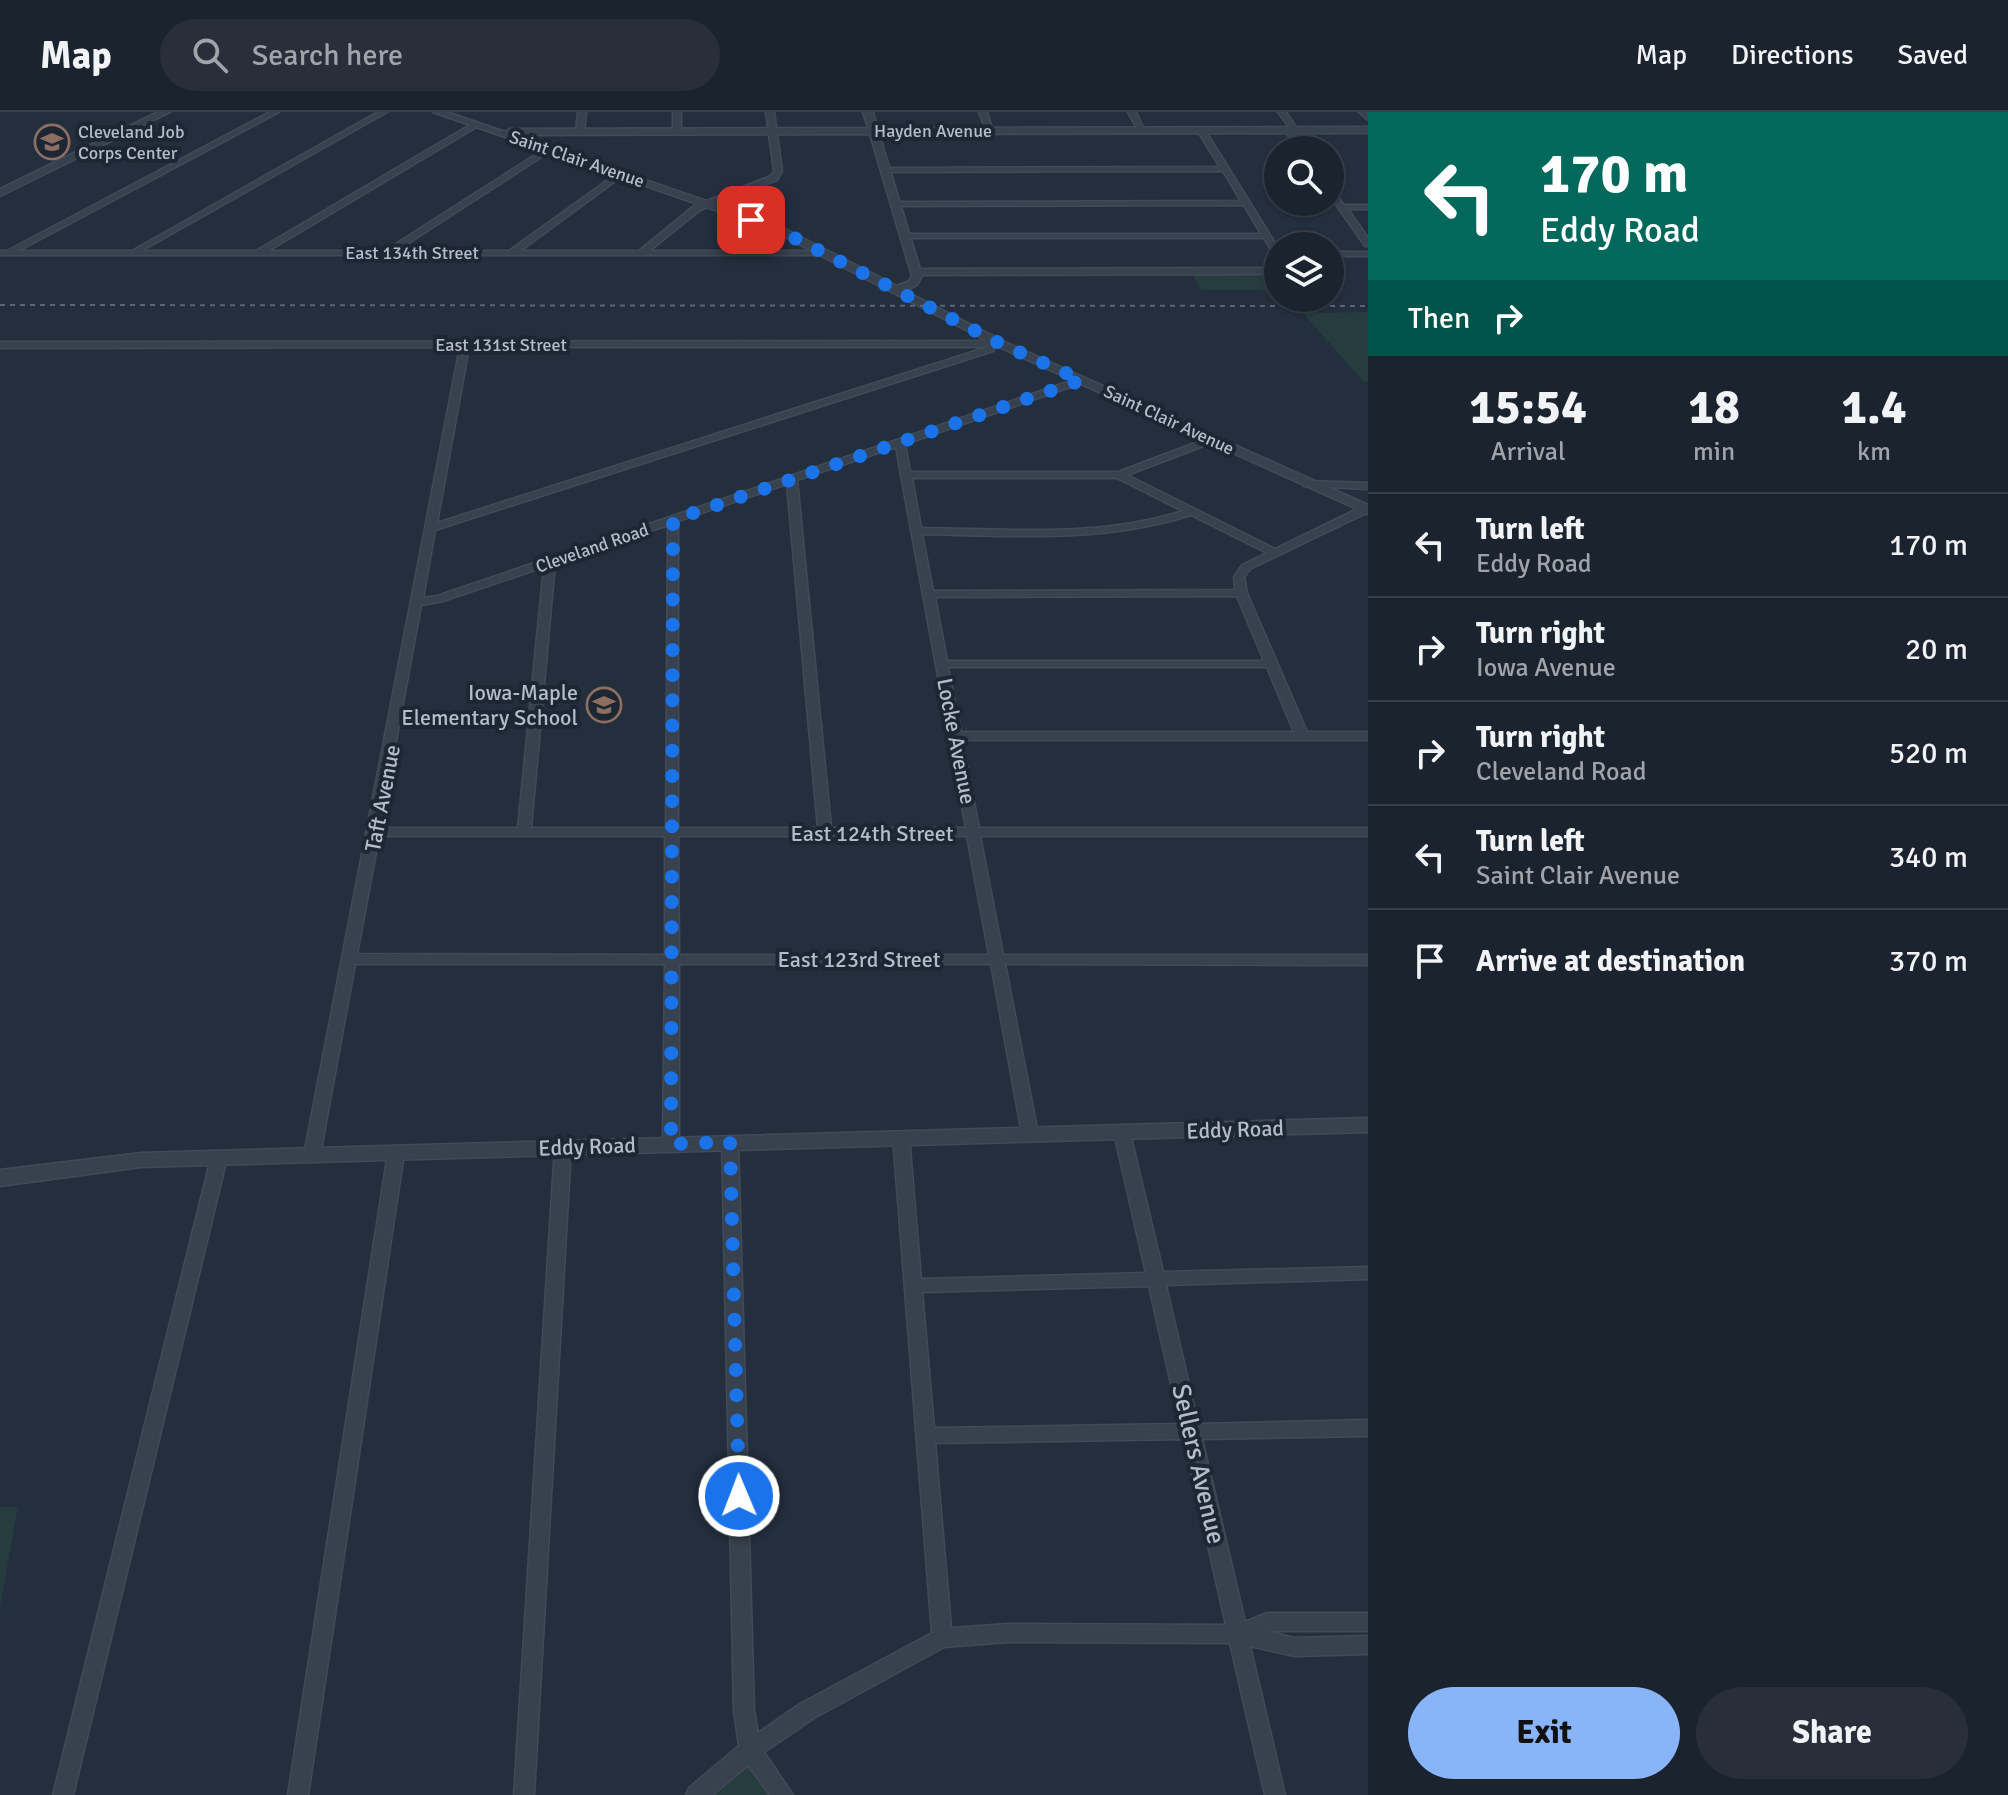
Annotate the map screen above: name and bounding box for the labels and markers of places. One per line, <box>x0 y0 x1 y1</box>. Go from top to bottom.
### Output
place label: Cleveland Job Corps Center <box>78 121 184 164</box>
school or university icon: Cleveland Job Corps Center <box>33 123 71 161</box>
pin <box>717 186 785 254</box>
place label: Iowa-Maple Elementary School <box>401 679 578 731</box>
school or university icon: Iowa-Maple Elementary School <box>585 686 623 724</box>

